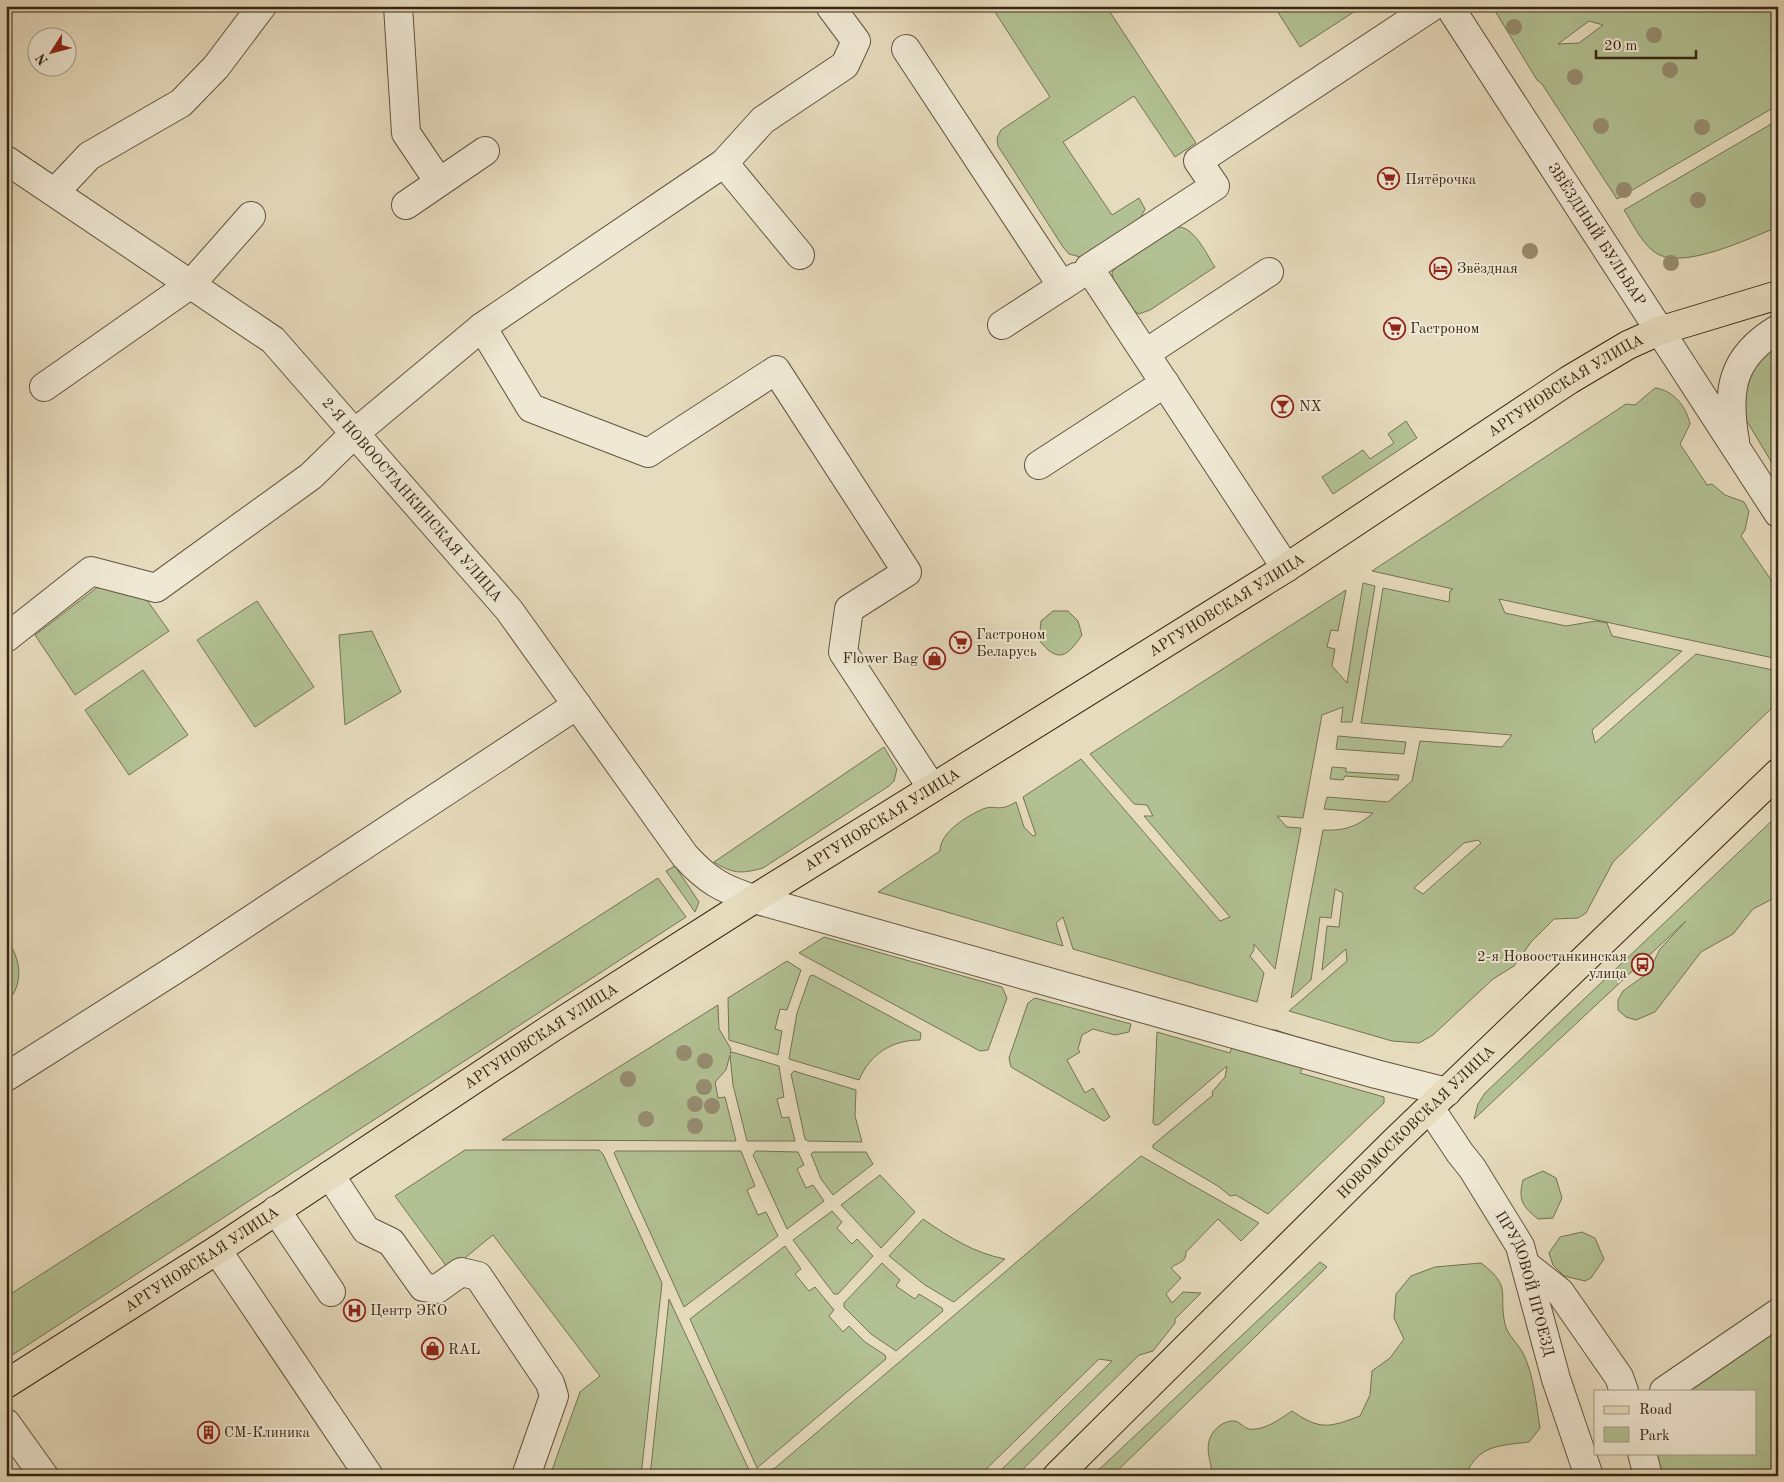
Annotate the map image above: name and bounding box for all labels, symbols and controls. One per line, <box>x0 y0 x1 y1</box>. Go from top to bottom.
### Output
north arrow <box>28 28 78 78</box>
scale bar <box>1596 28 1696 60</box>
text: 20 m <box>1604 39 1638 54</box>
text: N <box>33 50 51 67</box>
street label: ЗВЁЗДНЫЙ БУЛЬВАР <box>1544 161 1648 309</box>
supermarket icon: Пятёрочка <box>1377 167 1401 191</box>
place label: Пятёрочка <box>1405 173 1477 188</box>
hotel icon: Звёздная <box>1429 256 1453 280</box>
place label: Звёздная <box>1457 262 1518 277</box>
supermarket icon: Гастроном <box>1382 316 1406 340</box>
place label: Гастроном <box>1410 322 1480 337</box>
street label: АРГУНОВСКАЯ УЛИЦА <box>1486 333 1646 441</box>
bar icon: NX <box>1271 394 1295 418</box>
street label: 2-Я НОВООСТАНКИНСКАЯ УЛИЦА <box>318 396 505 606</box>
place label: NX <box>1299 400 1322 415</box>
street label: АРГУНОВСКАЯ УЛИЦА <box>1147 552 1308 660</box>
place label: Гастроном Беларусь <box>976 628 1046 660</box>
supermarket icon: Гастроном Беларусь <box>948 631 972 655</box>
shop icon: Flower Bag <box>922 646 946 670</box>
place label: Flower Bag <box>843 652 918 667</box>
street label: АРГУНОВСКАЯ УЛИЦА <box>802 767 963 875</box>
place label: 2-я Новоостанкинская улица <box>1477 950 1628 982</box>
bus stop icon: 2-я Новоостанкинская улица <box>1631 953 1655 977</box>
street label: АРГУНОВСКАЯ УЛИЦА <box>462 981 621 1093</box>
street label: НОВОМОСКОВСКАЯ УЛИЦА <box>1335 1043 1499 1202</box>
street label: АРГУНОВСКАЯ УЛИЦА <box>123 1205 283 1316</box>
street label: ПРУДОВОЙ ПРОЕЗД <box>1492 1209 1556 1358</box>
hospital icon: Центр ЭКО <box>342 1298 366 1322</box>
place label: Центр ЭКО <box>370 1304 447 1319</box>
shop icon: RAL <box>420 1337 444 1361</box>
place label: RAL <box>448 1343 480 1358</box>
legend <box>1594 1390 1756 1454</box>
text: Road <box>1639 1403 1673 1418</box>
building icon: СМ-Клиника <box>196 1420 220 1444</box>
place label: СМ-Клиника <box>224 1426 311 1441</box>
text: Park <box>1639 1429 1670 1444</box>

